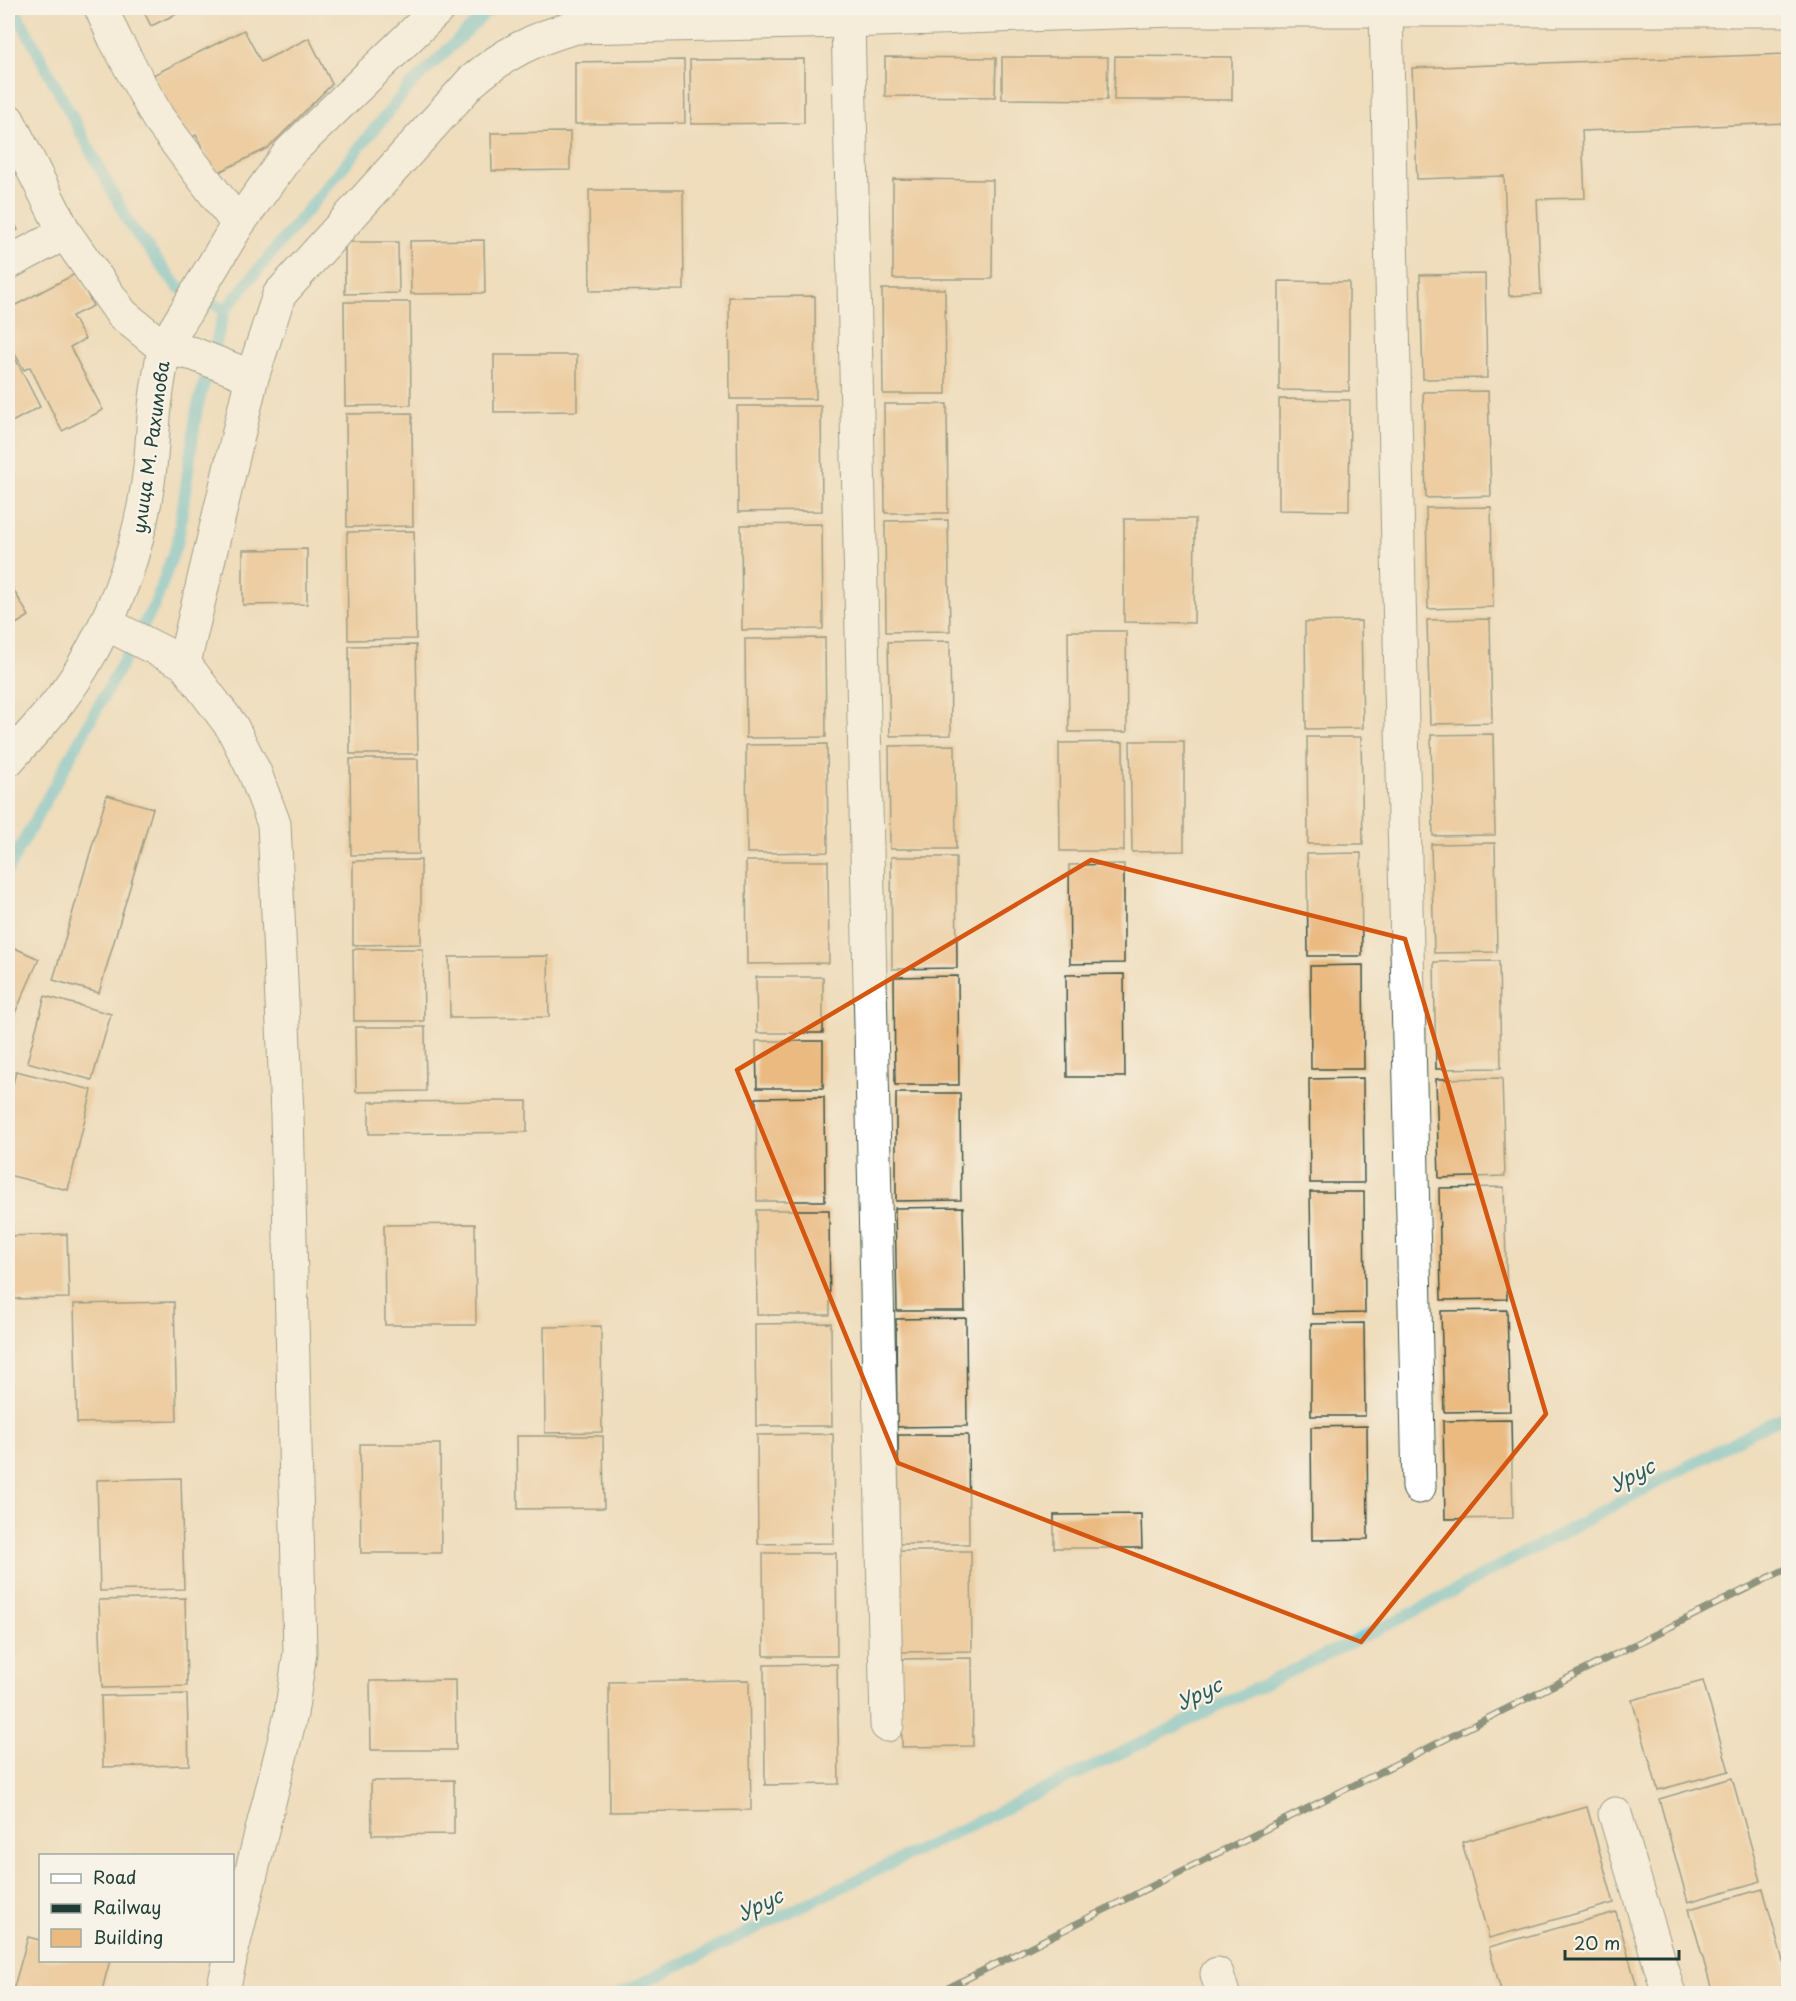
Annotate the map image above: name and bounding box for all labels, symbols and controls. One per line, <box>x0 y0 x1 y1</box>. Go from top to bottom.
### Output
street label: улица М. Рахимова <box>125 358 176 535</box>
water label: Урус <box>1604 1450 1661 1499</box>
water label: Урус <box>1171 1669 1228 1717</box>
legend <box>39 1854 234 1962</box>
text: Road <box>93 1863 137 1890</box>
water label: Урус <box>732 1880 789 1928</box>
text: Railway <box>93 1893 161 1920</box>
text: Building <box>93 1923 163 1950</box>
scale bar <box>1565 1923 1679 1961</box>
text: 20 m <box>1574 1929 1620 1956</box>

